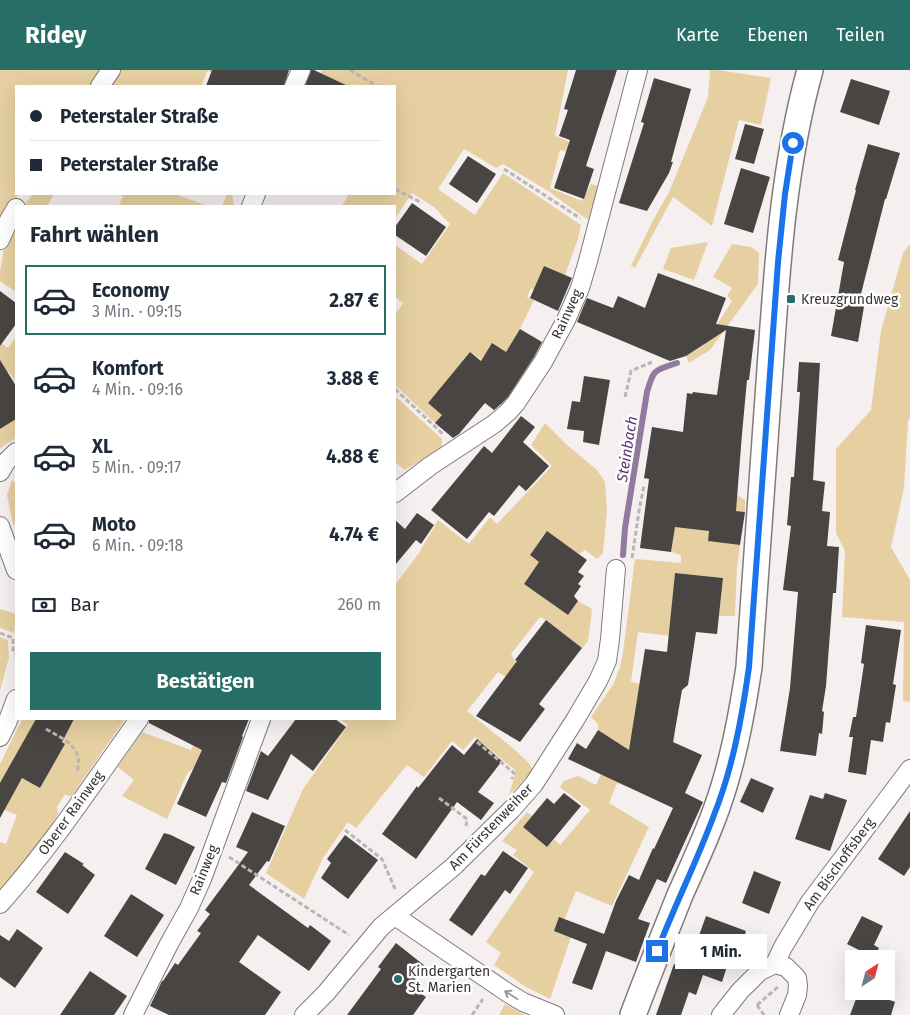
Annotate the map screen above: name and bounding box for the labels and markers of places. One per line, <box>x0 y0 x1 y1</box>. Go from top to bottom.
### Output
place label: Kreuzgrundweg <box>801 291 899 308</box>
marker: Kreuzgrundweg <box>785 293 797 305</box>
place label: Kindergarten St. Marien <box>408 963 490 996</box>
marker: Kindergarten St. Marien <box>392 973 404 985</box>

